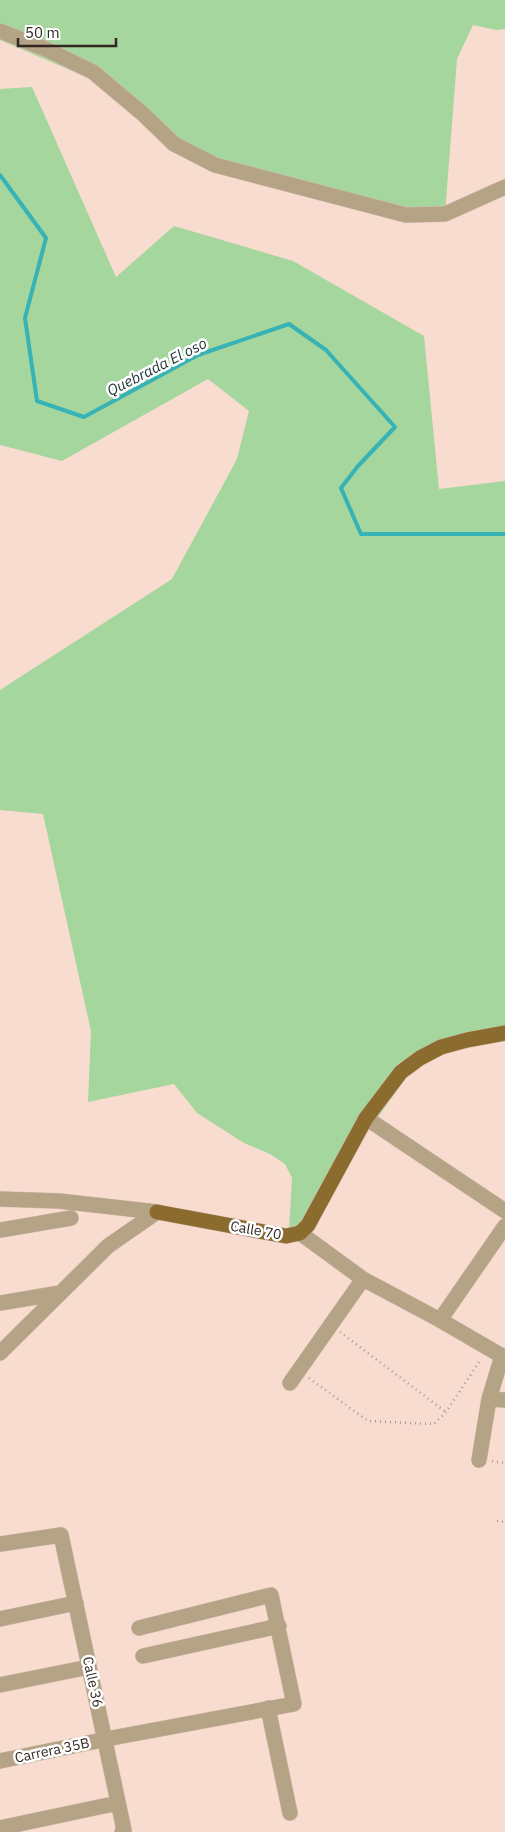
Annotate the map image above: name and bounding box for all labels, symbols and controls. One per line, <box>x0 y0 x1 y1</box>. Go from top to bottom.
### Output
scale bar <box>18 15 115 47</box>
text: 50 m <box>25 23 60 42</box>
water label: Quebrada El oso <box>104 333 210 400</box>
street label: Calle 70 <box>229 1217 283 1243</box>
street label: Calle 36 <box>79 1655 107 1709</box>
street label: Carrera 35B <box>13 1733 91 1767</box>

